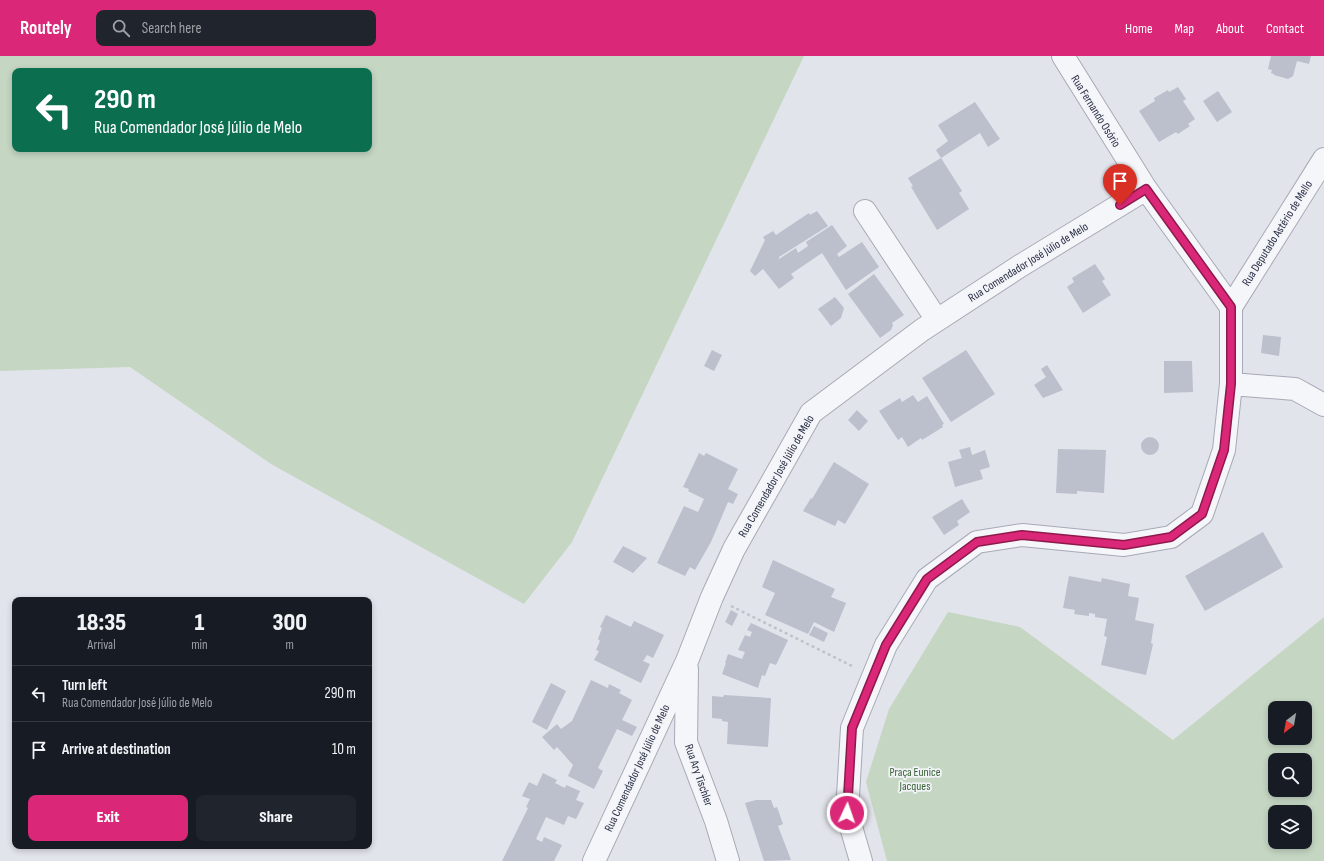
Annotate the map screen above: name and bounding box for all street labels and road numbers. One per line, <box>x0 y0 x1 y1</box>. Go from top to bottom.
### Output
street label: Rua Fernando Osório <box>1067 72 1124 150</box>
street label: Rua Deputado Astério de Mello <box>1239 178 1316 289</box>
street label: Rua Comendador José Júlio de Melo <box>965 219 1091 306</box>
street label: Rua Comendador José Júlio de Melo <box>735 412 818 540</box>
street label: Rua Comendador José Júlio de Melo <box>601 702 674 834</box>
street label: Rua Ary Tischler <box>681 742 716 809</box>

